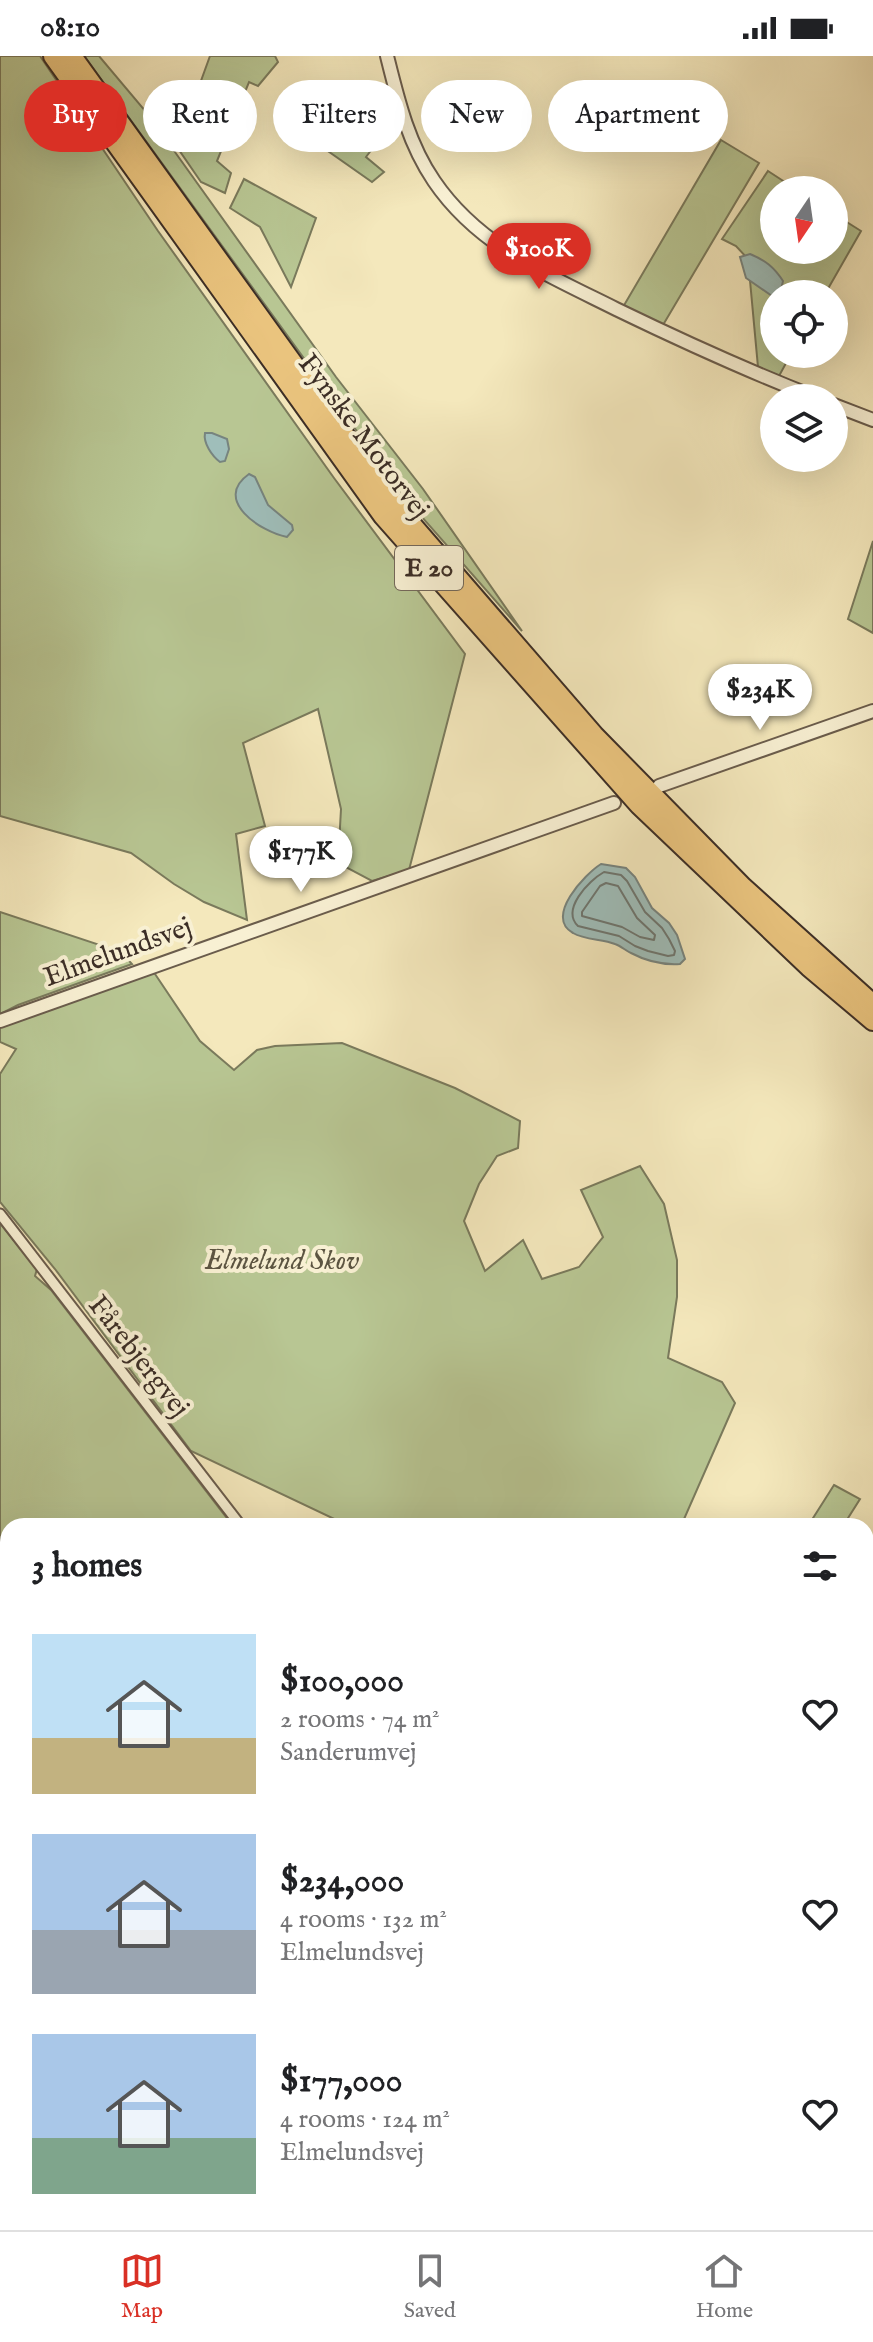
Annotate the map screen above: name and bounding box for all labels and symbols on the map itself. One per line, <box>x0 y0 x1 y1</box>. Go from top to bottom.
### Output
north arrow <box>760 176 848 264</box>
pin: $100K <box>483 223 595 291</box>
street label: Fynske Motorvej <box>290 347 436 527</box>
road number: E 20 <box>395 546 463 590</box>
pin: $234K <box>704 664 816 732</box>
pin: $177K <box>245 826 357 894</box>
street label: Elmelundsvej <box>39 910 197 996</box>
park label: Elmelund Skov <box>204 1244 360 1279</box>
street label: Fårebjergvej <box>80 1289 196 1425</box>

